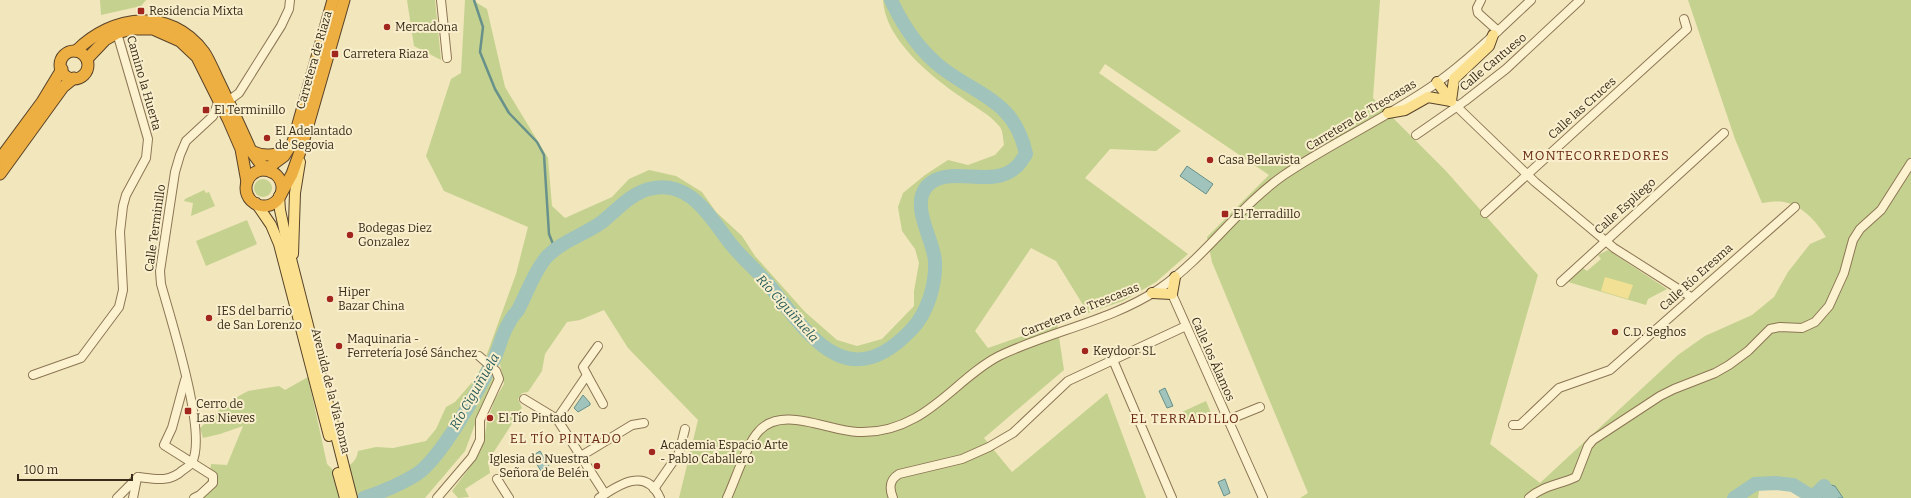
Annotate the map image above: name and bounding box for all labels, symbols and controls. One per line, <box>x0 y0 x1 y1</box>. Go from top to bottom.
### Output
place label: Residencia Mixta <box>149 4 244 18</box>
marker: Residencia Mixta <box>136 6 146 16</box>
street label: Carretera de Riaza <box>293 9 335 111</box>
place label: Mercadona <box>395 20 458 34</box>
marker: Mercadona <box>382 22 392 32</box>
street label: Calle Cantueso <box>1457 30 1529 94</box>
street label: Camino la Huerta <box>124 34 164 132</box>
place label: Carretera Riaza <box>343 47 429 61</box>
marker: Carretera Riaza <box>330 49 340 59</box>
street label: Calle las Cruces <box>1545 74 1619 142</box>
street label: Carretera de Trescasas <box>1303 76 1419 153</box>
place label: El Terminillo <box>214 103 286 117</box>
marker: El Terminillo <box>201 105 211 115</box>
place label: El Adelantado de Segovia <box>275 124 353 152</box>
marker: El Adelantado de Segovia <box>262 133 272 143</box>
district label: MONTECORREDORES <box>1522 148 1670 163</box>
place label: Casa Bellavista <box>1218 153 1301 167</box>
marker: Casa Bellavista <box>1205 155 1215 165</box>
street label: Calle Espliego <box>1592 175 1658 237</box>
street label: Calle Terminillo <box>142 183 168 273</box>
place label: El Terradillo <box>1233 207 1301 221</box>
marker: El Terradillo <box>1220 209 1230 219</box>
place label: Bodegas Diez Gonzalez <box>358 221 432 249</box>
marker: Bodegas Diez Gonzalez <box>345 230 355 240</box>
street label: Calle Río Eresma <box>1657 240 1736 313</box>
water label: Río Ciguiñuela <box>753 272 822 345</box>
street label: Carretera de Trescasas <box>1019 280 1141 340</box>
place label: Hiper Bazar China <box>338 285 405 313</box>
marker: Hiper Bazar China <box>325 294 335 304</box>
place label: IES del barrio de San Lorenzo <box>217 304 302 332</box>
marker: IES del barrio de San Lorenzo <box>204 313 214 323</box>
street label: Calle los Álamos <box>1188 314 1239 404</box>
place label: C.D. Seghos <box>1623 325 1687 339</box>
street label: Avenida de la Vía Roma <box>309 327 353 456</box>
marker: C.D. Seghos <box>1610 327 1620 337</box>
place label: Maquinaria - Ferretería José Sánchez <box>347 332 477 360</box>
marker: Maquinaria - Ferretería José Sánchez <box>334 341 344 351</box>
place label: Keydoor SL <box>1093 344 1156 358</box>
marker: Keydoor SL <box>1080 346 1090 356</box>
water label: Río Ciguiñuela <box>447 351 502 432</box>
place label: Cerro de Las Nieves <box>196 397 255 425</box>
marker: Cerro de Las Nieves <box>183 406 193 416</box>
place label: El Tío Pintado <box>498 411 574 425</box>
district label: EL TERRADILLO <box>1130 411 1240 426</box>
marker: El Tío Pintado <box>485 413 495 423</box>
district label: EL TÍO PINTADO <box>510 431 622 446</box>
place label: Academia Espacio Arte - Pablo Caballero <box>660 438 788 466</box>
marker: Academia Espacio Arte - Pablo Caballero <box>647 447 657 457</box>
place label: Iglesia de Nuestra Señora de Belén <box>489 452 589 480</box>
scale bar <box>18 456 132 482</box>
marker: Iglesia de Nuestra Señora de Belén <box>592 461 602 471</box>
text: 100 m <box>24 463 59 477</box>

